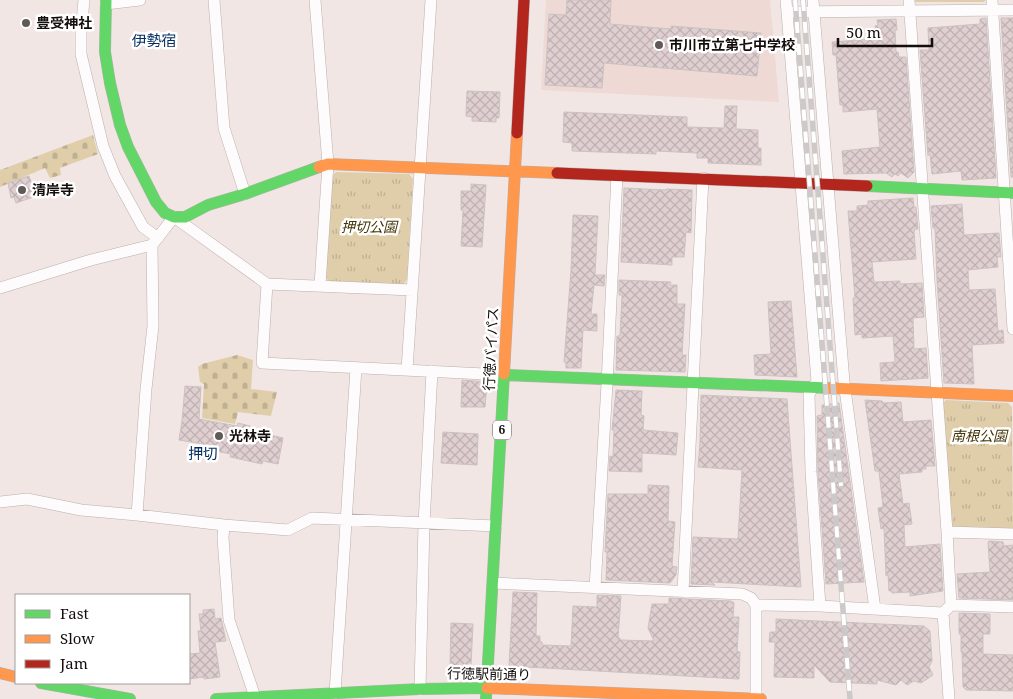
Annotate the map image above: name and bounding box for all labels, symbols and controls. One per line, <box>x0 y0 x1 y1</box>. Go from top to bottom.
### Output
place label: 豊受神社 <box>36 13 92 32</box>
scale bar <box>838 15 932 47</box>
marker: 豊受神社 <box>20 17 32 29</box>
text: 50 m <box>846 22 881 42</box>
district label: 伊勢宿 <box>131 30 177 50</box>
place label: 市川市立第七中学校 <box>669 35 795 54</box>
marker: 市川市立第七中学校 <box>653 39 665 51</box>
place label: 清岸寺 <box>32 180 74 199</box>
marker: 清岸寺 <box>16 184 28 196</box>
park label: 押切公園 <box>341 217 399 236</box>
street label: 行徳バイパス <box>479 307 502 391</box>
road number: 6 <box>493 420 511 440</box>
place label: 光林寺 <box>229 426 271 445</box>
park label: 南根公園 <box>951 426 1009 445</box>
marker: 光林寺 <box>213 430 225 442</box>
district label: 押切 <box>188 443 218 463</box>
legend <box>15 594 190 684</box>
text: Fast <box>60 603 89 623</box>
text: Slow <box>60 628 94 648</box>
text: Jam <box>59 653 88 673</box>
street label: 行徳駅前通り <box>447 663 531 684</box>

